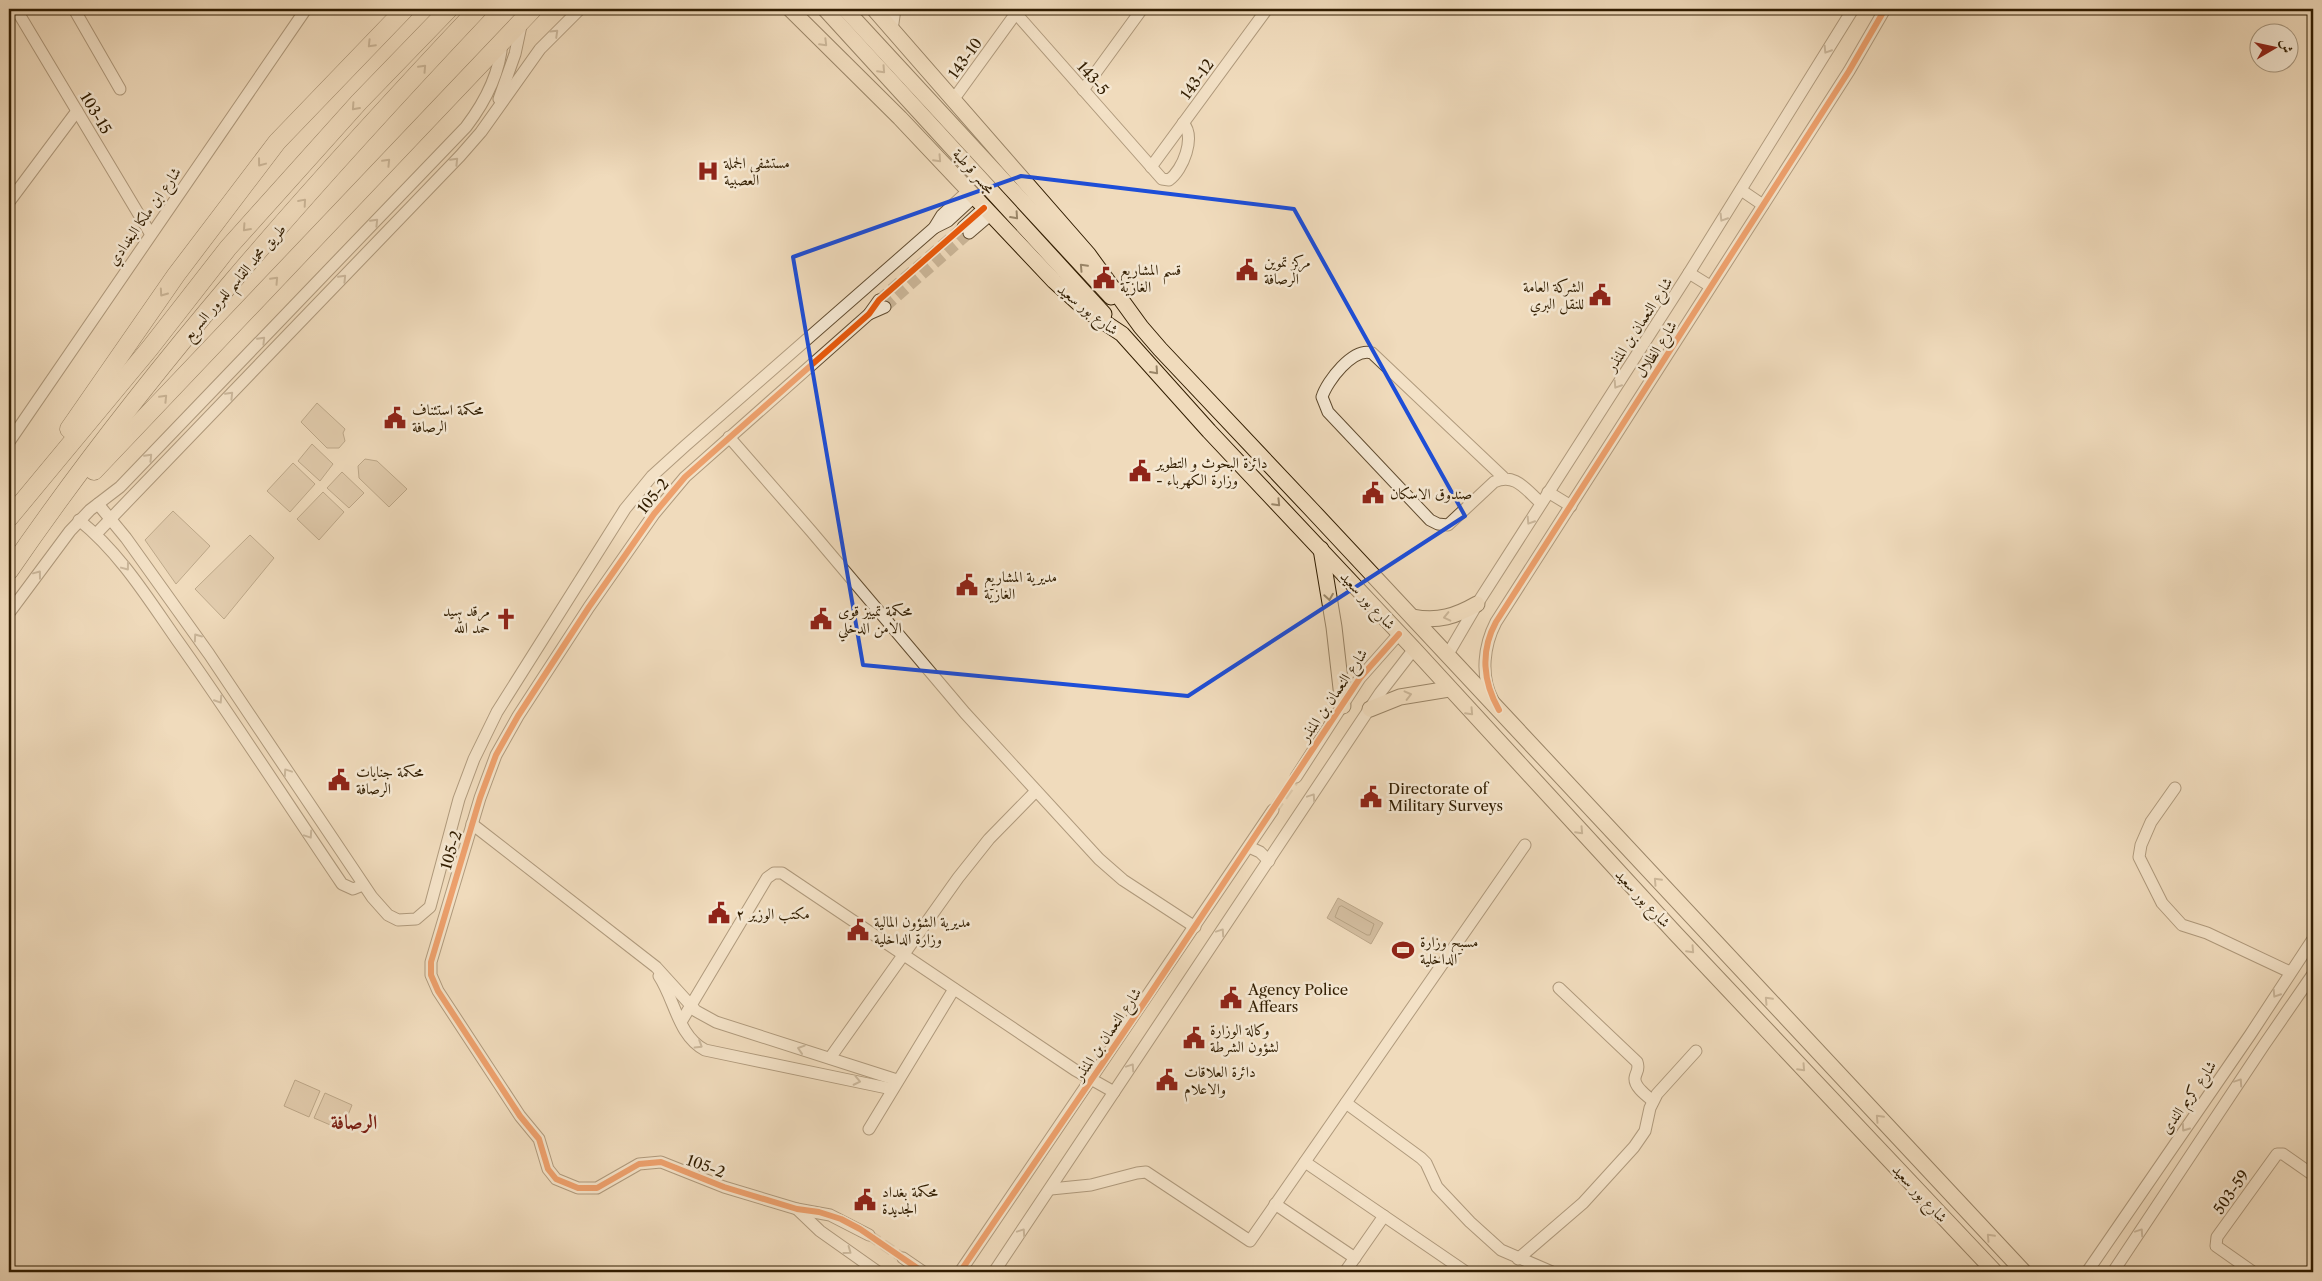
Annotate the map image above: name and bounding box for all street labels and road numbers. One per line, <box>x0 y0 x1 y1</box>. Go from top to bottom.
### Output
street label: 143-10 <box>944 34 986 82</box>
street label: 143-12 <box>1176 55 1218 103</box>
street label: 143-5 <box>1073 57 1113 99</box>
street label: 103-15 <box>76 89 116 137</box>
street label: مجسر قرطبة <box>948 144 999 198</box>
street label: شارع ابن ملكا البغدادي <box>103 163 188 271</box>
street label: طريق محمد القاسم للمرور السريع <box>178 220 294 348</box>
street label: شارع النعمان بن المنذر <box>1600 273 1680 379</box>
street label: شارع بور سعيد <box>1051 279 1123 342</box>
street label: شارع الظلال <box>1631 317 1684 383</box>
street label: 105-2 <box>633 475 673 517</box>
street label: شارع بور سعيد <box>1333 567 1400 636</box>
street label: شارع النعمان بن المنذر <box>1294 645 1375 749</box>
street label: 105-2 <box>436 828 466 872</box>
street label: شارع بور سعيد <box>1608 865 1675 934</box>
street label: شارع النعمان بن المنذر <box>1068 984 1149 1088</box>
street label: شارع كريم الندى <box>2156 1057 2223 1140</box>
street label: 105-2 <box>684 1150 728 1182</box>
street label: شارع بور سعيد <box>1885 1160 1952 1229</box>
street label: 503-59 <box>2209 1166 2253 1218</box>

